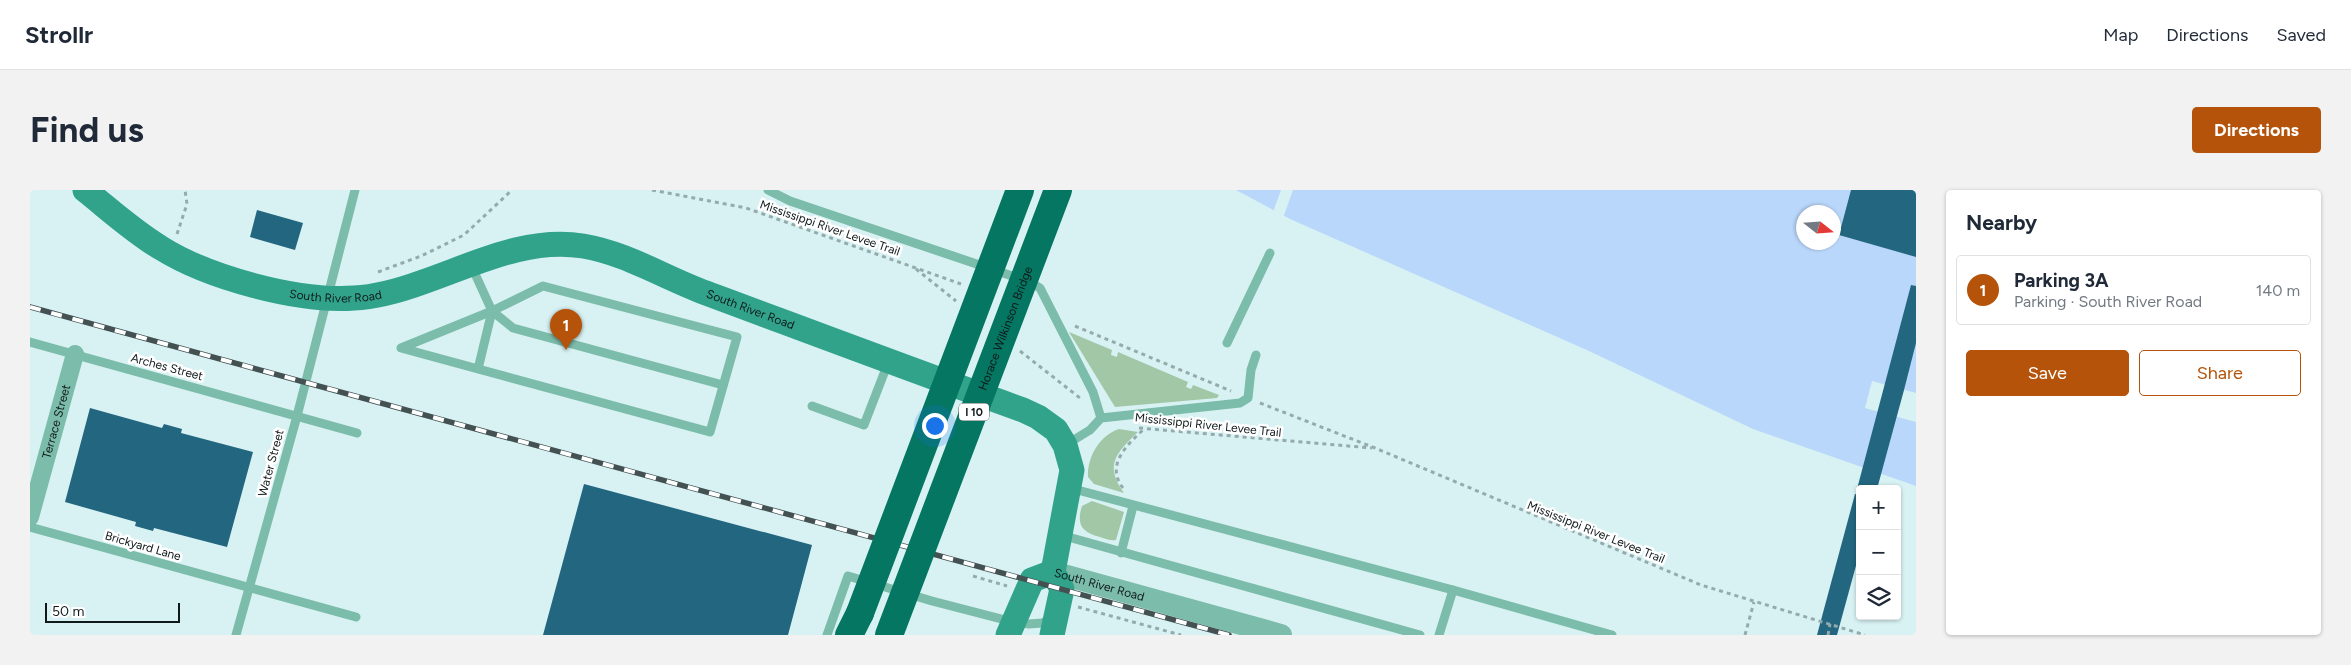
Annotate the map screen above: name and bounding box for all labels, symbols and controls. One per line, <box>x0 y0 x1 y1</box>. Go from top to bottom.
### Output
text: Strollr <box>25 20 93 49</box>
text: Map <box>2103 24 2138 46</box>
text: Directions <box>2166 24 2248 46</box>
text: Saved <box>2276 24 2326 46</box>
button: Directions <box>2192 107 2321 153</box>
text: Find us <box>30 109 144 151</box>
street label: Mississippi River Levee Trail <box>758 197 902 259</box>
north arrow <box>1796 205 1841 250</box>
text: Nearby <box>1966 210 2037 235</box>
street label: Horace Wilkinson Bridge <box>976 264 1036 392</box>
text: Parking 3A <box>2014 269 2109 292</box>
text: 1 <box>1980 281 1986 300</box>
text: 140 m <box>2256 281 2300 300</box>
street label: South River Road <box>288 287 383 305</box>
street label: South River Road <box>704 287 796 332</box>
text: Parking · South River Road <box>2014 292 2202 311</box>
pin: 1 <box>550 309 582 350</box>
button: Save <box>1966 350 2129 396</box>
button: Share <box>2139 350 2301 396</box>
street label: Arches Street <box>129 351 205 383</box>
street label: Terrace Street <box>39 382 73 460</box>
road number: I 10 <box>959 403 989 420</box>
street label: Mississippi River Levee Trail <box>1134 410 1282 440</box>
your location <box>922 413 948 439</box>
street label: Water Street <box>255 428 287 498</box>
map controls <box>1856 485 1901 620</box>
button: + <box>1856 485 1901 530</box>
street label: Mississippi River Levee Trail <box>1525 498 1667 566</box>
street label: Brickyard Lane <box>103 528 183 564</box>
button: − <box>1856 530 1901 575</box>
street label: South River Road <box>1053 566 1146 604</box>
button: layers <box>1856 575 1901 620</box>
scale bar <box>45 600 180 623</box>
text: 50 m <box>52 603 84 620</box>

